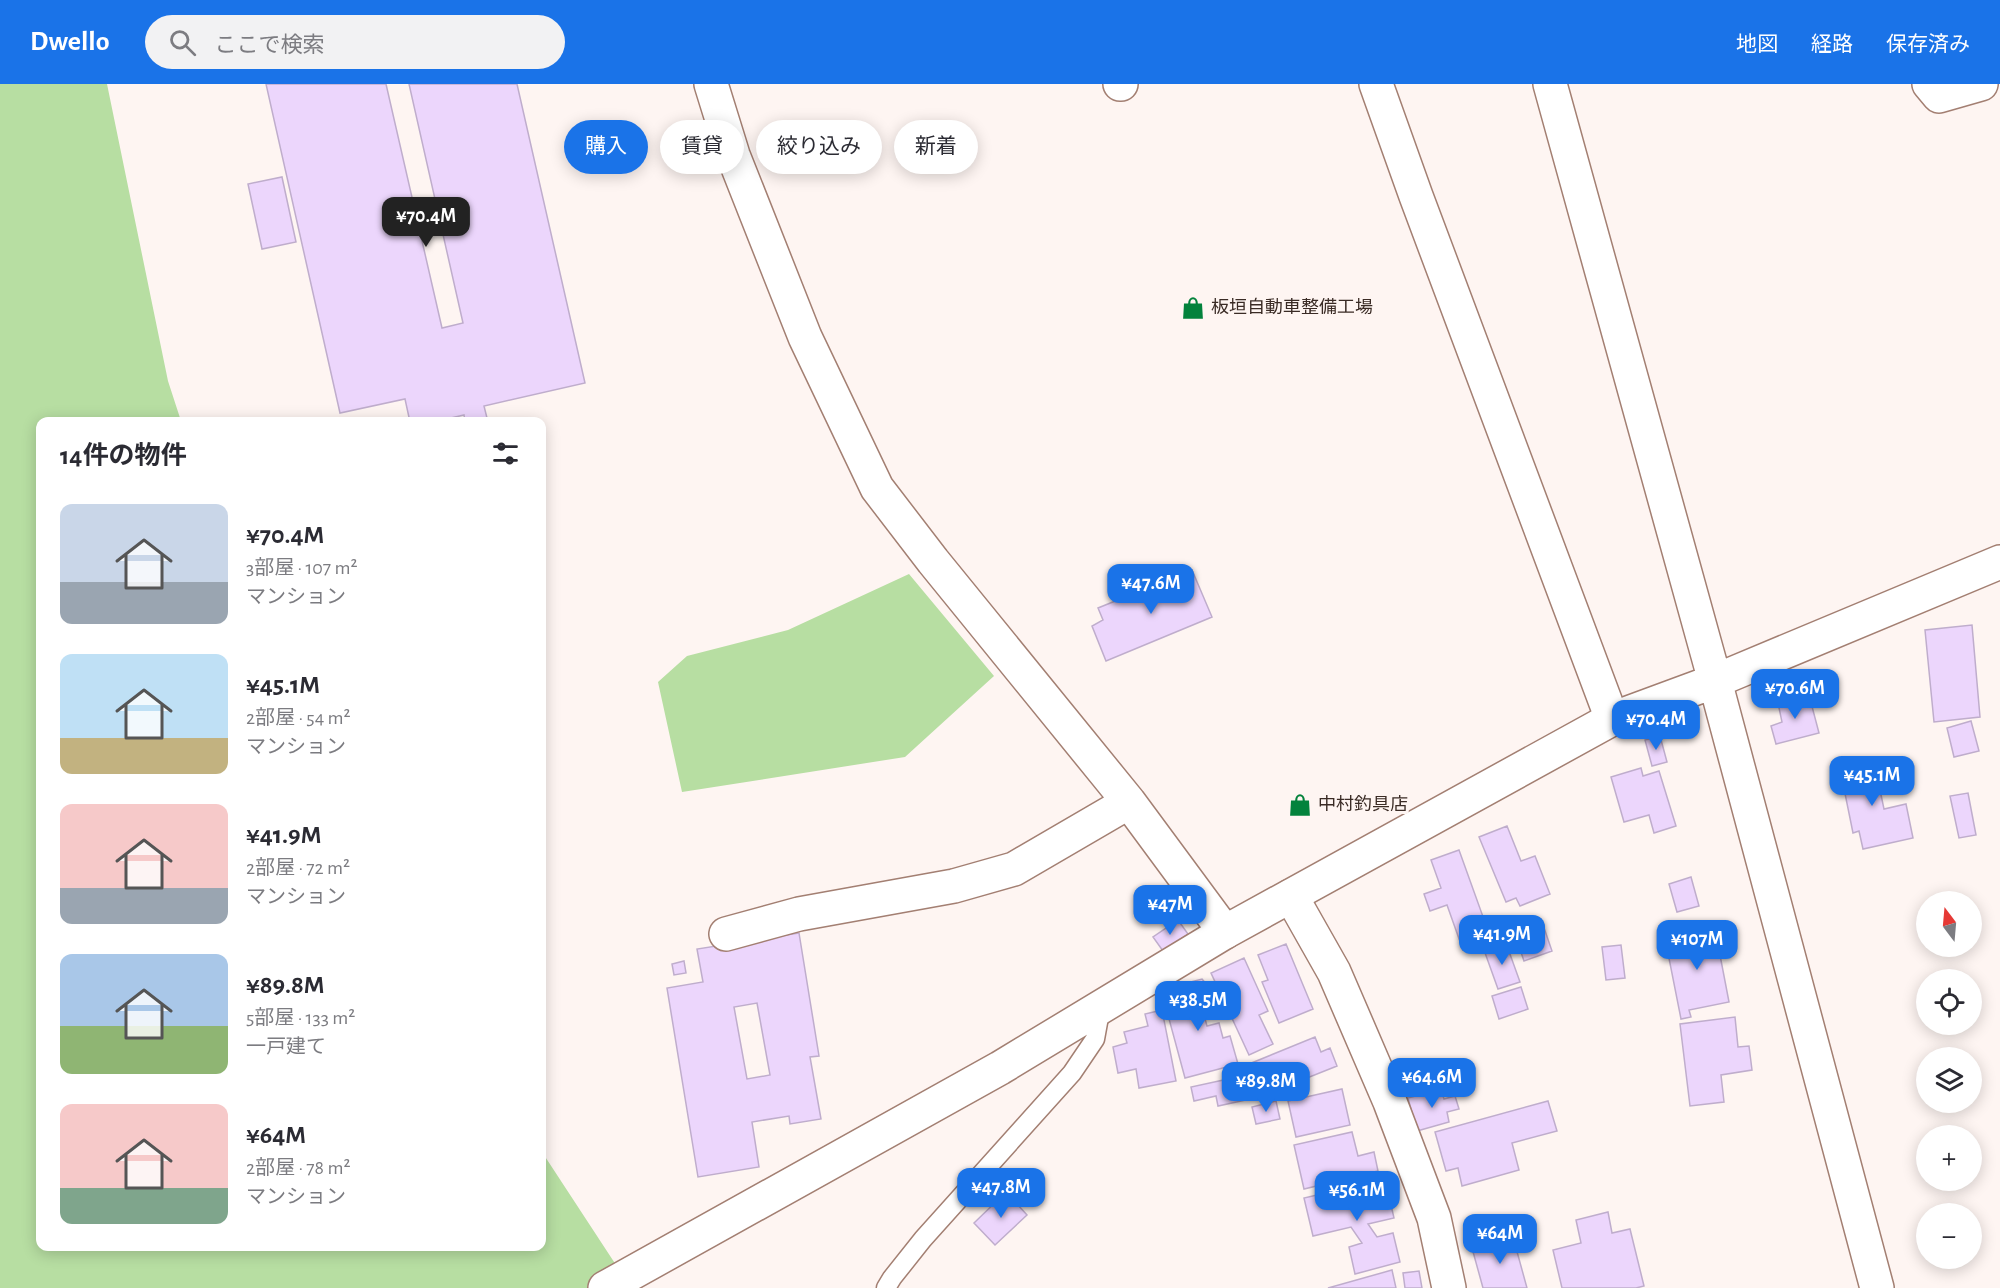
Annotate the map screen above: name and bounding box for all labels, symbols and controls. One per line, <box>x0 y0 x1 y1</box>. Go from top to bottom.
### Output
search box <box>145 15 565 69</box>
icon: search <box>166 26 199 59</box>
text: Dwello <box>30 28 109 56</box>
text: ここで検索 <box>214 34 324 56</box>
text: 地図 <box>1736 34 1778 55</box>
text: 経路 <box>1811 34 1853 55</box>
text: 保存済み <box>1886 34 1970 55</box>
chip: 購入 <box>564 120 648 174</box>
chip: 賃貸 <box>660 120 744 174</box>
chip: 絞り込み <box>756 120 882 174</box>
chip: 新着 <box>894 120 978 174</box>
pin: ¥70.4M <box>377 197 475 248</box>
text: ¥70.4M <box>396 206 456 226</box>
shop icon: 板垣自動車整備工場 <box>1180 295 1206 321</box>
place label: 板垣自動車整備工場 <box>1211 297 1373 317</box>
icon: filters <box>489 437 522 470</box>
text: 14件の物件 <box>60 443 186 469</box>
text: ¥70.4M <box>246 522 324 548</box>
icon: home <box>108 528 180 600</box>
text: 3部屋 · 107 m² <box>246 558 357 578</box>
pin: ¥47.6M <box>1102 564 1200 615</box>
text: ¥47.6M <box>1121 573 1181 593</box>
text: マンション <box>246 587 346 607</box>
pin: ¥70.6M <box>1746 669 1844 720</box>
text: ¥45.1M <box>246 672 320 698</box>
icon: home <box>108 678 180 750</box>
text: ¥70.6M <box>1765 678 1825 698</box>
pin: ¥70.4M <box>1607 700 1705 751</box>
text: 2部屋 · 54 m² <box>246 708 351 728</box>
text: ¥70.4M <box>1626 709 1686 729</box>
text: マンション <box>246 737 346 757</box>
pin: ¥45.1M <box>1823 756 1921 807</box>
text: ¥45.1M <box>1844 765 1900 785</box>
shop icon: 中村釣具店 <box>1287 792 1313 818</box>
place label: 中村釣具店 <box>1318 794 1408 814</box>
text: ¥41.9M <box>246 822 321 848</box>
icon: home <box>108 828 180 900</box>
text: 2部屋 · 72 m² <box>246 858 350 878</box>
pin: ¥47M <box>1134 885 1206 936</box>
text: マンション <box>246 887 346 907</box>
north arrow <box>1916 891 1982 957</box>
map controls <box>1916 891 1982 1269</box>
text: ¥47M <box>1147 894 1193 914</box>
pin: ¥41.9M <box>1453 915 1551 966</box>
pin: ¥107M <box>1655 920 1739 971</box>
text: ¥41.9M <box>1473 924 1531 944</box>
text: ¥107M <box>1671 929 1723 949</box>
button: locate <box>1916 969 1982 1035</box>
text: ¥89.8M <box>246 972 325 998</box>
icon: home <box>108 978 180 1050</box>
pin: ¥38.5M <box>1149 981 1247 1032</box>
text: ¥38.5M <box>1169 990 1227 1010</box>
text: 5部屋 · 133 m² <box>246 1008 355 1028</box>
text: 一戸建て <box>246 1037 326 1057</box>
button: layers <box>1916 1047 1982 1113</box>
pin: ¥64.6M <box>1383 1058 1481 1109</box>
pin: ¥89.8M <box>1217 1062 1315 1113</box>
text: ¥64.6M <box>1402 1067 1462 1087</box>
text: ¥89.8M <box>1236 1071 1296 1091</box>
text: ¥64M <box>246 1122 306 1148</box>
button: + <box>1916 1125 1982 1191</box>
icon: home <box>108 1128 180 1200</box>
text: 2部屋 · 78 m² <box>246 1158 350 1178</box>
pin: ¥47.8M <box>952 1168 1050 1219</box>
pin: ¥56.1M <box>1308 1171 1406 1222</box>
text: ¥47.8M <box>971 1177 1031 1197</box>
text: ¥56.1M <box>1329 1180 1385 1200</box>
text: マンション <box>246 1187 346 1207</box>
button: − <box>1916 1203 1982 1269</box>
pin: ¥64M <box>1464 1214 1536 1265</box>
text: ¥64M <box>1477 1223 1523 1243</box>

